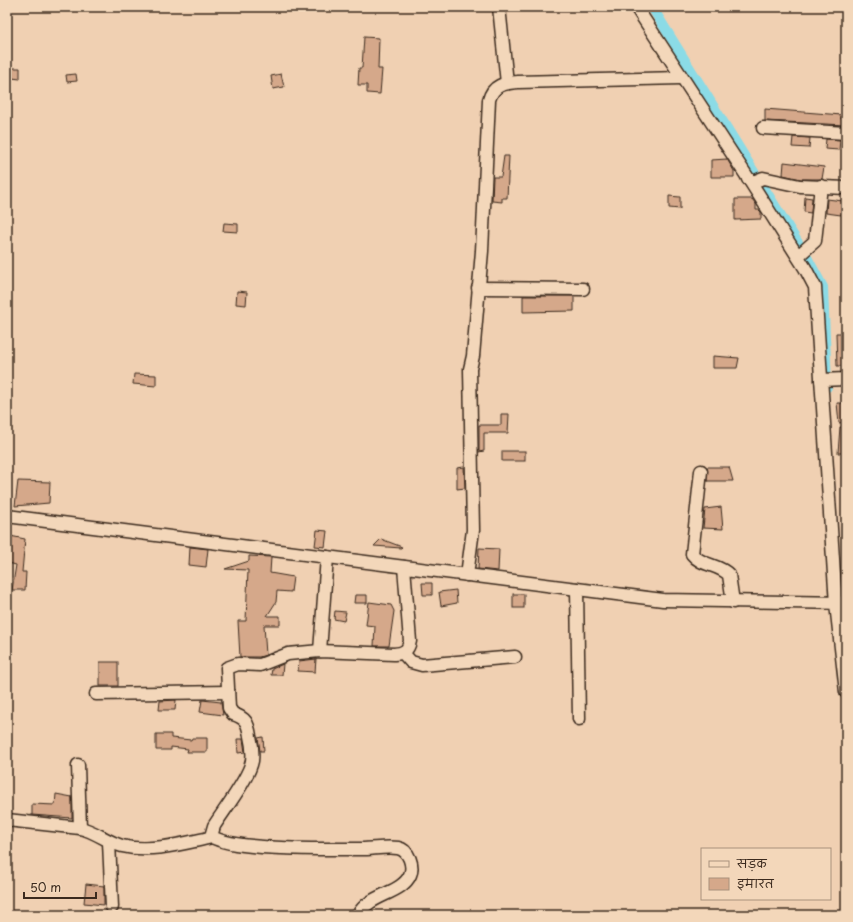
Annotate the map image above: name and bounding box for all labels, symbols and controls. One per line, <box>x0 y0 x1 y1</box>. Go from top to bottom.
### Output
legend <box>701 848 831 900</box>
text: सड़क <box>736 854 768 872</box>
scale bar <box>24 874 96 900</box>
text: इमारत <box>737 874 775 892</box>
text: 50 m <box>30 878 61 896</box>

